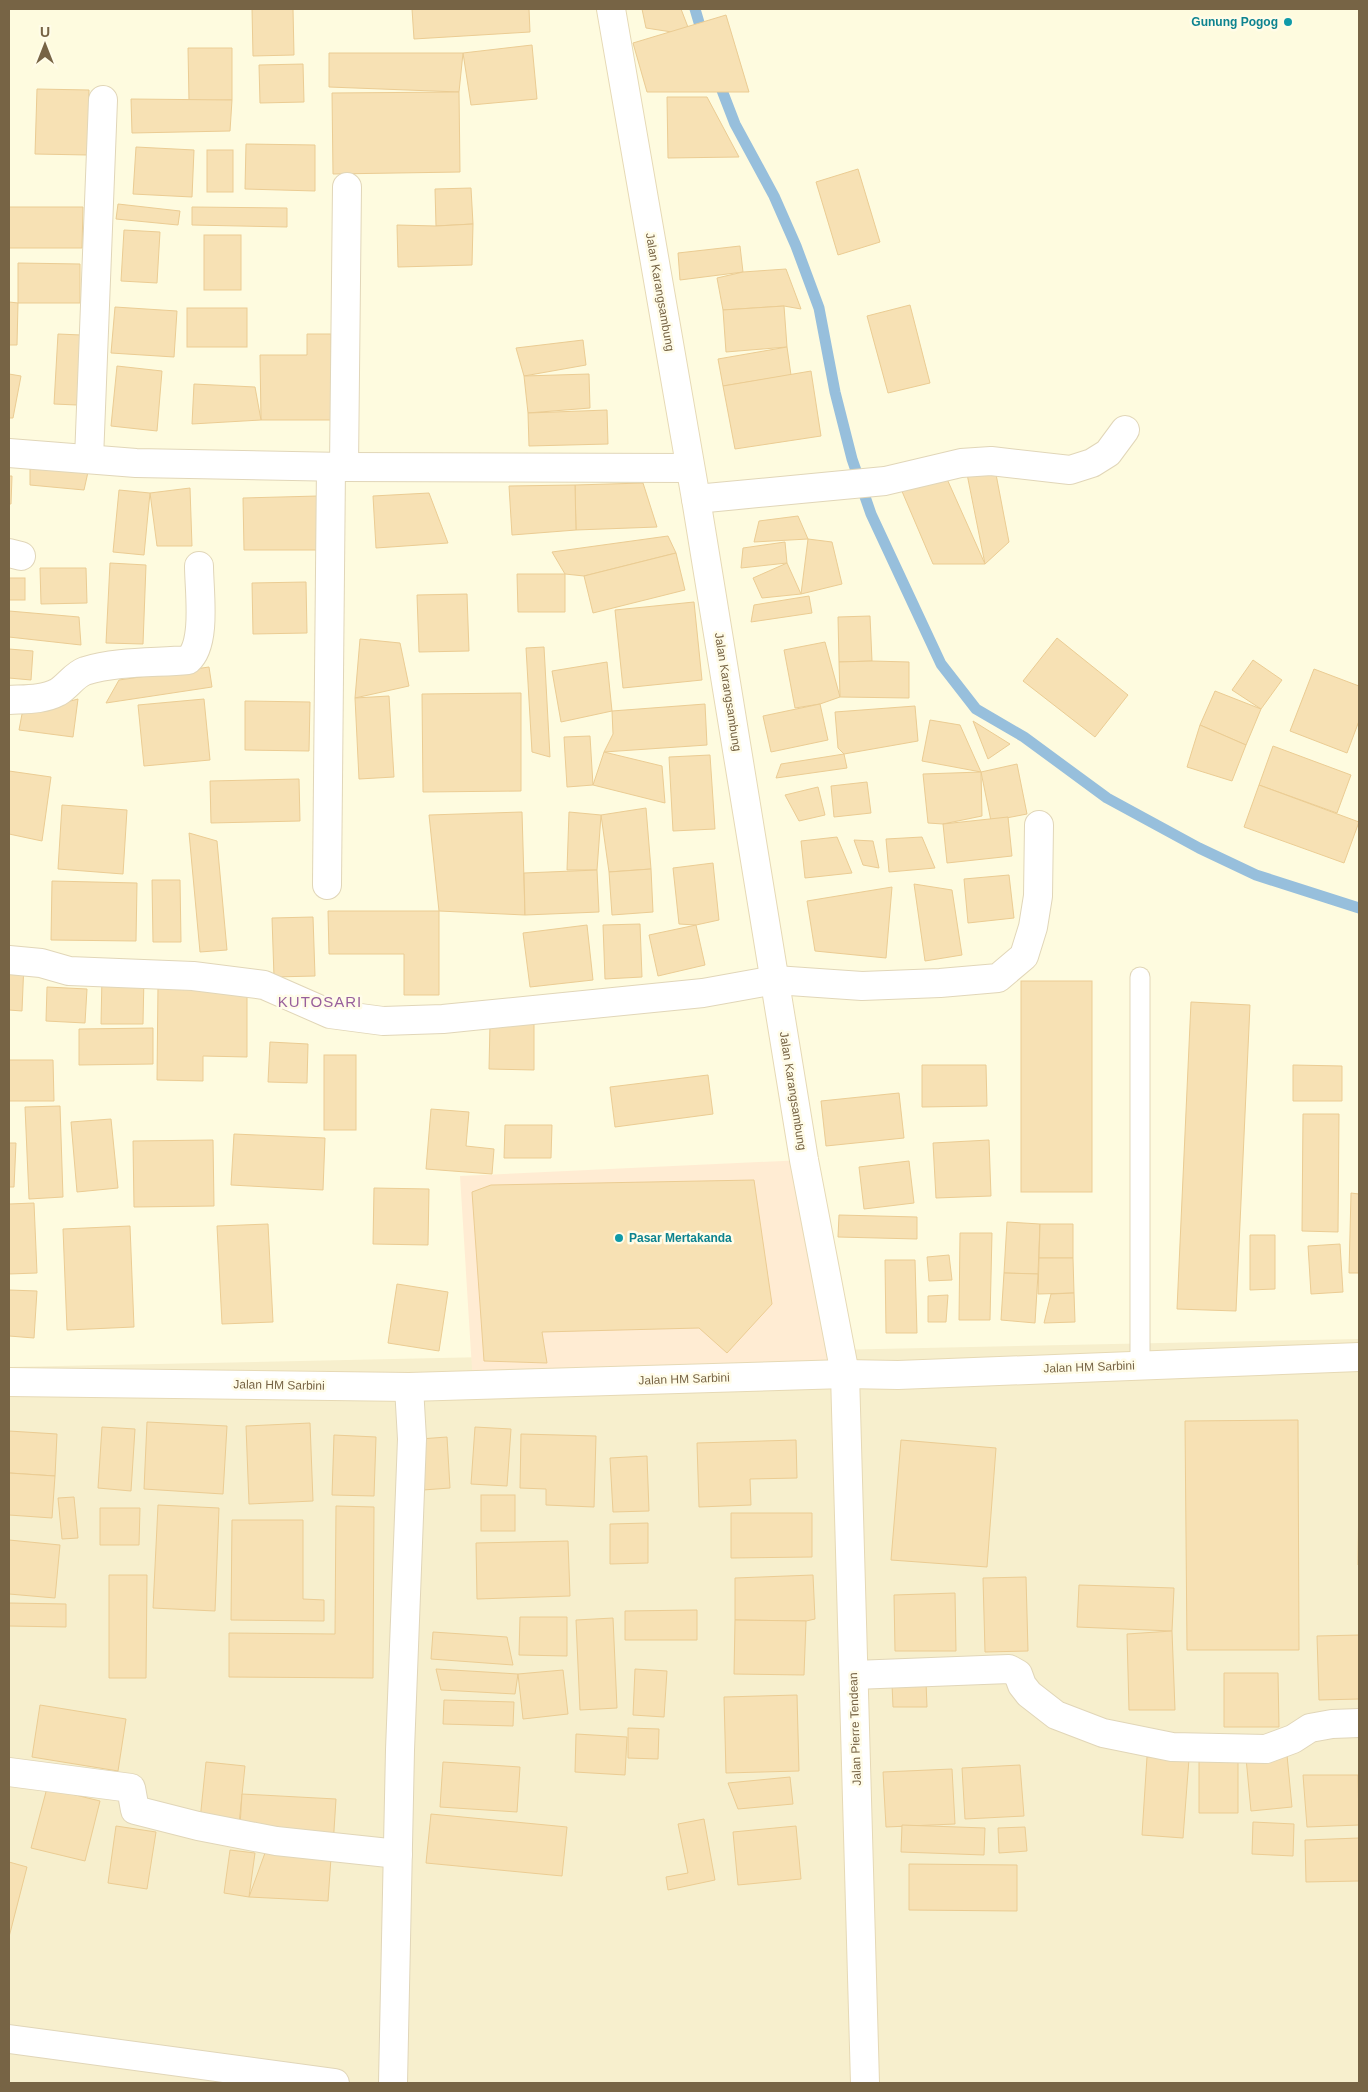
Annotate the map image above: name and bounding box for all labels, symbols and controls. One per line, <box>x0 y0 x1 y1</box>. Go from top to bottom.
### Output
place label: Gunung Pogog <box>1191 15 1278 29</box>
marker: Gunung Pogog <box>1282 16 1294 28</box>
north arrow <box>20 20 70 70</box>
text: U <box>40 24 50 40</box>
street label: Jalan Karangsambung <box>643 232 677 352</box>
street label: Jalan Karangsambung <box>712 632 744 752</box>
district label: KUTOSARI <box>278 993 362 1010</box>
street label: Jalan Karangsambung <box>777 1031 809 1151</box>
place label: Pasar Mertakanda <box>629 1231 732 1245</box>
marker: Pasar Mertakanda <box>613 1232 625 1244</box>
street label: Jalan HM Sarbini <box>1043 1358 1135 1376</box>
street label: Jalan HM Sarbini <box>638 1370 730 1388</box>
street label: Jalan HM Sarbini <box>233 1377 325 1393</box>
street label: Jalan Pierre Tendean <box>846 1672 864 1786</box>

